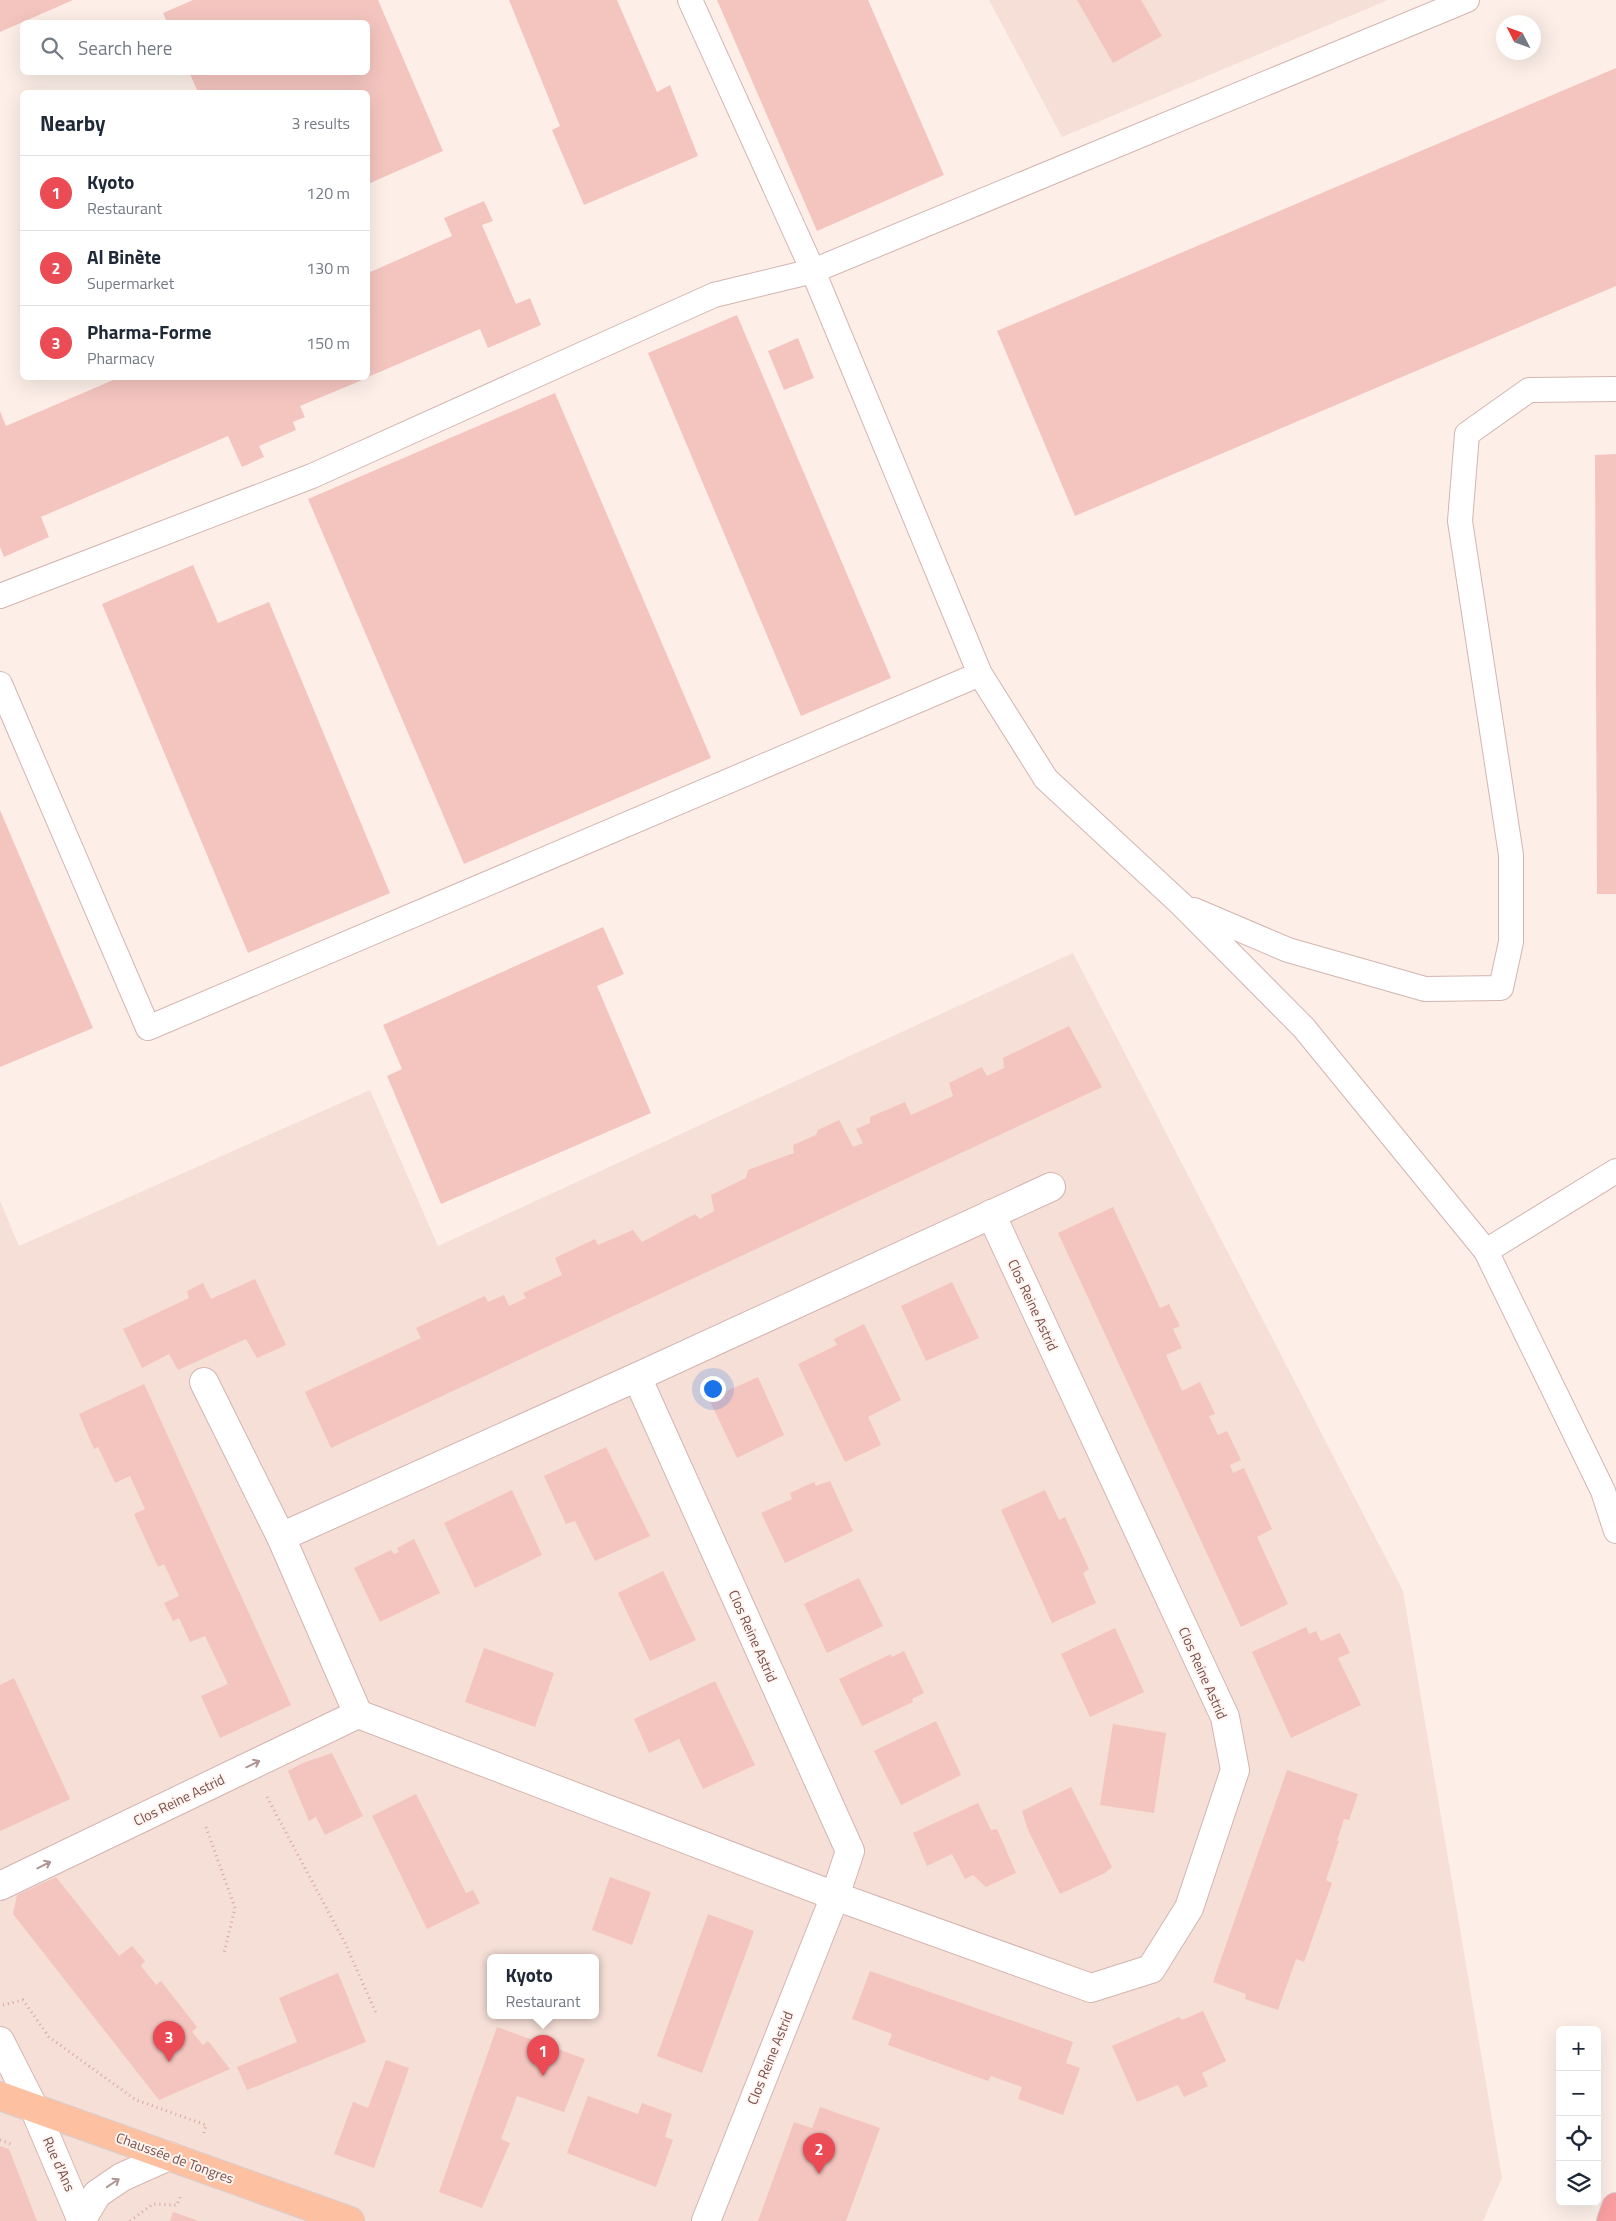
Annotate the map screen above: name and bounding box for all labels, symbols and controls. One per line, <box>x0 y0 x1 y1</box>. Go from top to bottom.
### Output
north arrow <box>1496 15 1541 60</box>
search box <box>20 20 370 75</box>
text: Search here <box>78 33 172 62</box>
icon: search <box>38 34 66 62</box>
text: Nearby <box>40 107 105 139</box>
text: 3 results <box>291 111 350 135</box>
text: Kyoto <box>87 167 134 196</box>
text: 1 <box>52 181 60 205</box>
text: 120 m <box>306 181 350 205</box>
text: Restaurant <box>87 196 162 220</box>
text: Al Binète <box>87 242 161 271</box>
text: 2 <box>52 256 60 280</box>
text: 130 m <box>306 256 350 280</box>
text: Supermarket <box>87 271 174 295</box>
text: Pharma-Forme <box>87 317 211 346</box>
text: 3 <box>52 331 60 355</box>
text: 150 m <box>306 331 350 355</box>
text: Pharmacy <box>87 346 155 370</box>
street label: Clos Reine Astrid <box>1003 1255 1064 1354</box>
your location <box>700 1376 726 1402</box>
street label: Clos Reine Astrid <box>724 1586 783 1685</box>
street label: Clos Reine Astrid <box>1174 1623 1233 1722</box>
one-way arrow <box>246 1759 261 1769</box>
street label: Clos Reine Astrid <box>130 1768 228 1831</box>
one-way arrow <box>36 1860 51 1869</box>
popup <box>487 1954 599 2019</box>
text: Kyoto <box>505 1960 553 1989</box>
text: Restaurant <box>505 1989 581 2013</box>
street label: Clos Reine Astrid <box>741 2008 798 2108</box>
pin: 3 <box>153 2021 185 2062</box>
map controls <box>1556 2026 1601 2206</box>
button: + <box>1556 2026 1601 2071</box>
pin: 1 <box>527 2035 559 2076</box>
button: − <box>1556 2071 1601 2116</box>
button: locate <box>1556 2116 1601 2161</box>
street label: Chaussée de Tongres <box>113 2126 237 2189</box>
street label: Rue d'Ans <box>38 2133 81 2195</box>
pin: 2 <box>803 2133 835 2174</box>
button: layers <box>1556 2161 1601 2206</box>
one-way arrow <box>106 2178 120 2188</box>

